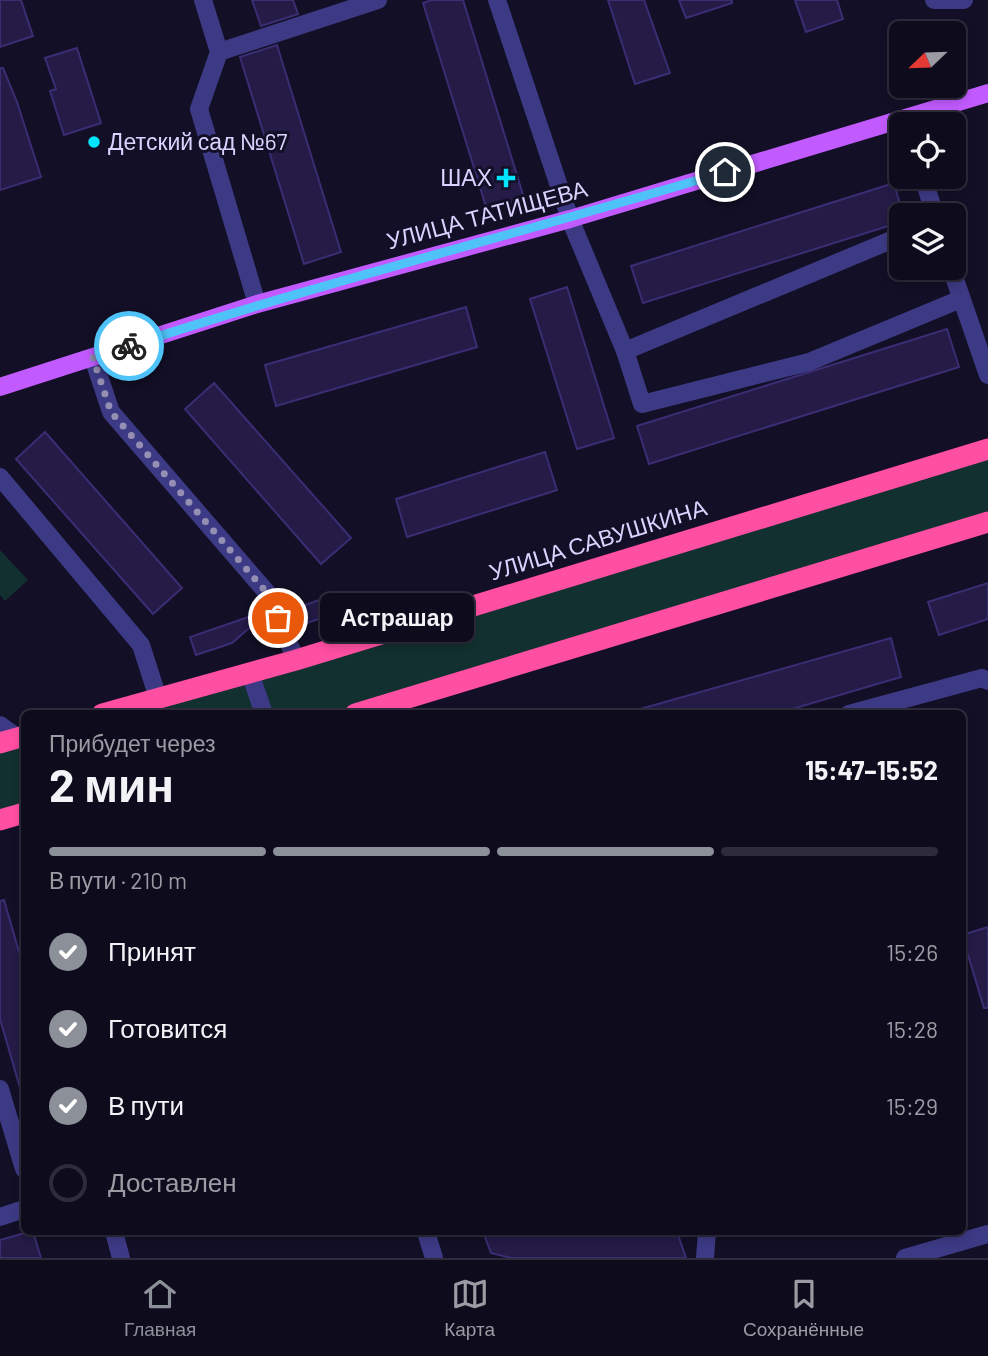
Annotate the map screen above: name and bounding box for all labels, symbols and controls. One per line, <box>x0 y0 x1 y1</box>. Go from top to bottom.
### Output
north arrow <box>889 21 966 98</box>
map controls <box>889 21 966 280</box>
button: locate <box>889 112 966 189</box>
place label: Детский сад №67 <box>108 127 288 155</box>
marker: Детский сад №67 <box>86 134 102 150</box>
pin <box>695 142 755 202</box>
icon: home <box>706 153 744 191</box>
place label: ШАХ <box>440 163 492 191</box>
marker: ШАХ <box>498 170 514 186</box>
street label: УЛИЦА ТАТИЩЕВА <box>383 174 591 254</box>
button: layers <box>889 203 966 280</box>
courier <box>94 311 164 381</box>
icon: bike <box>110 327 148 365</box>
street label: УЛИЦА САВУШКИНА <box>486 492 710 585</box>
pin <box>248 588 308 648</box>
callout: Астрашар <box>320 594 474 642</box>
icon: bag <box>259 599 297 637</box>
text: Астрашар <box>340 603 454 631</box>
text: Прибудет через <box>49 729 216 757</box>
text: 15:47–15:52 <box>805 754 938 785</box>
text: 2 мин <box>49 756 174 811</box>
text: В пути · 210 m <box>49 866 187 894</box>
icon: check <box>49 933 87 971</box>
text: Принят <box>108 935 196 966</box>
text: 15:26 <box>886 938 938 966</box>
icon: check <box>49 1010 87 1048</box>
text: Готовится <box>108 1012 227 1043</box>
text: 15:28 <box>886 1015 938 1043</box>
icon: check <box>49 1087 87 1125</box>
text: В пути <box>108 1089 184 1120</box>
text: 15:29 <box>886 1092 938 1120</box>
text: Доставлен <box>108 1166 237 1197</box>
tab: Главная <box>124 1275 196 1341</box>
tab: Карта <box>444 1275 495 1341</box>
tab: Сохранённые <box>743 1275 864 1341</box>

